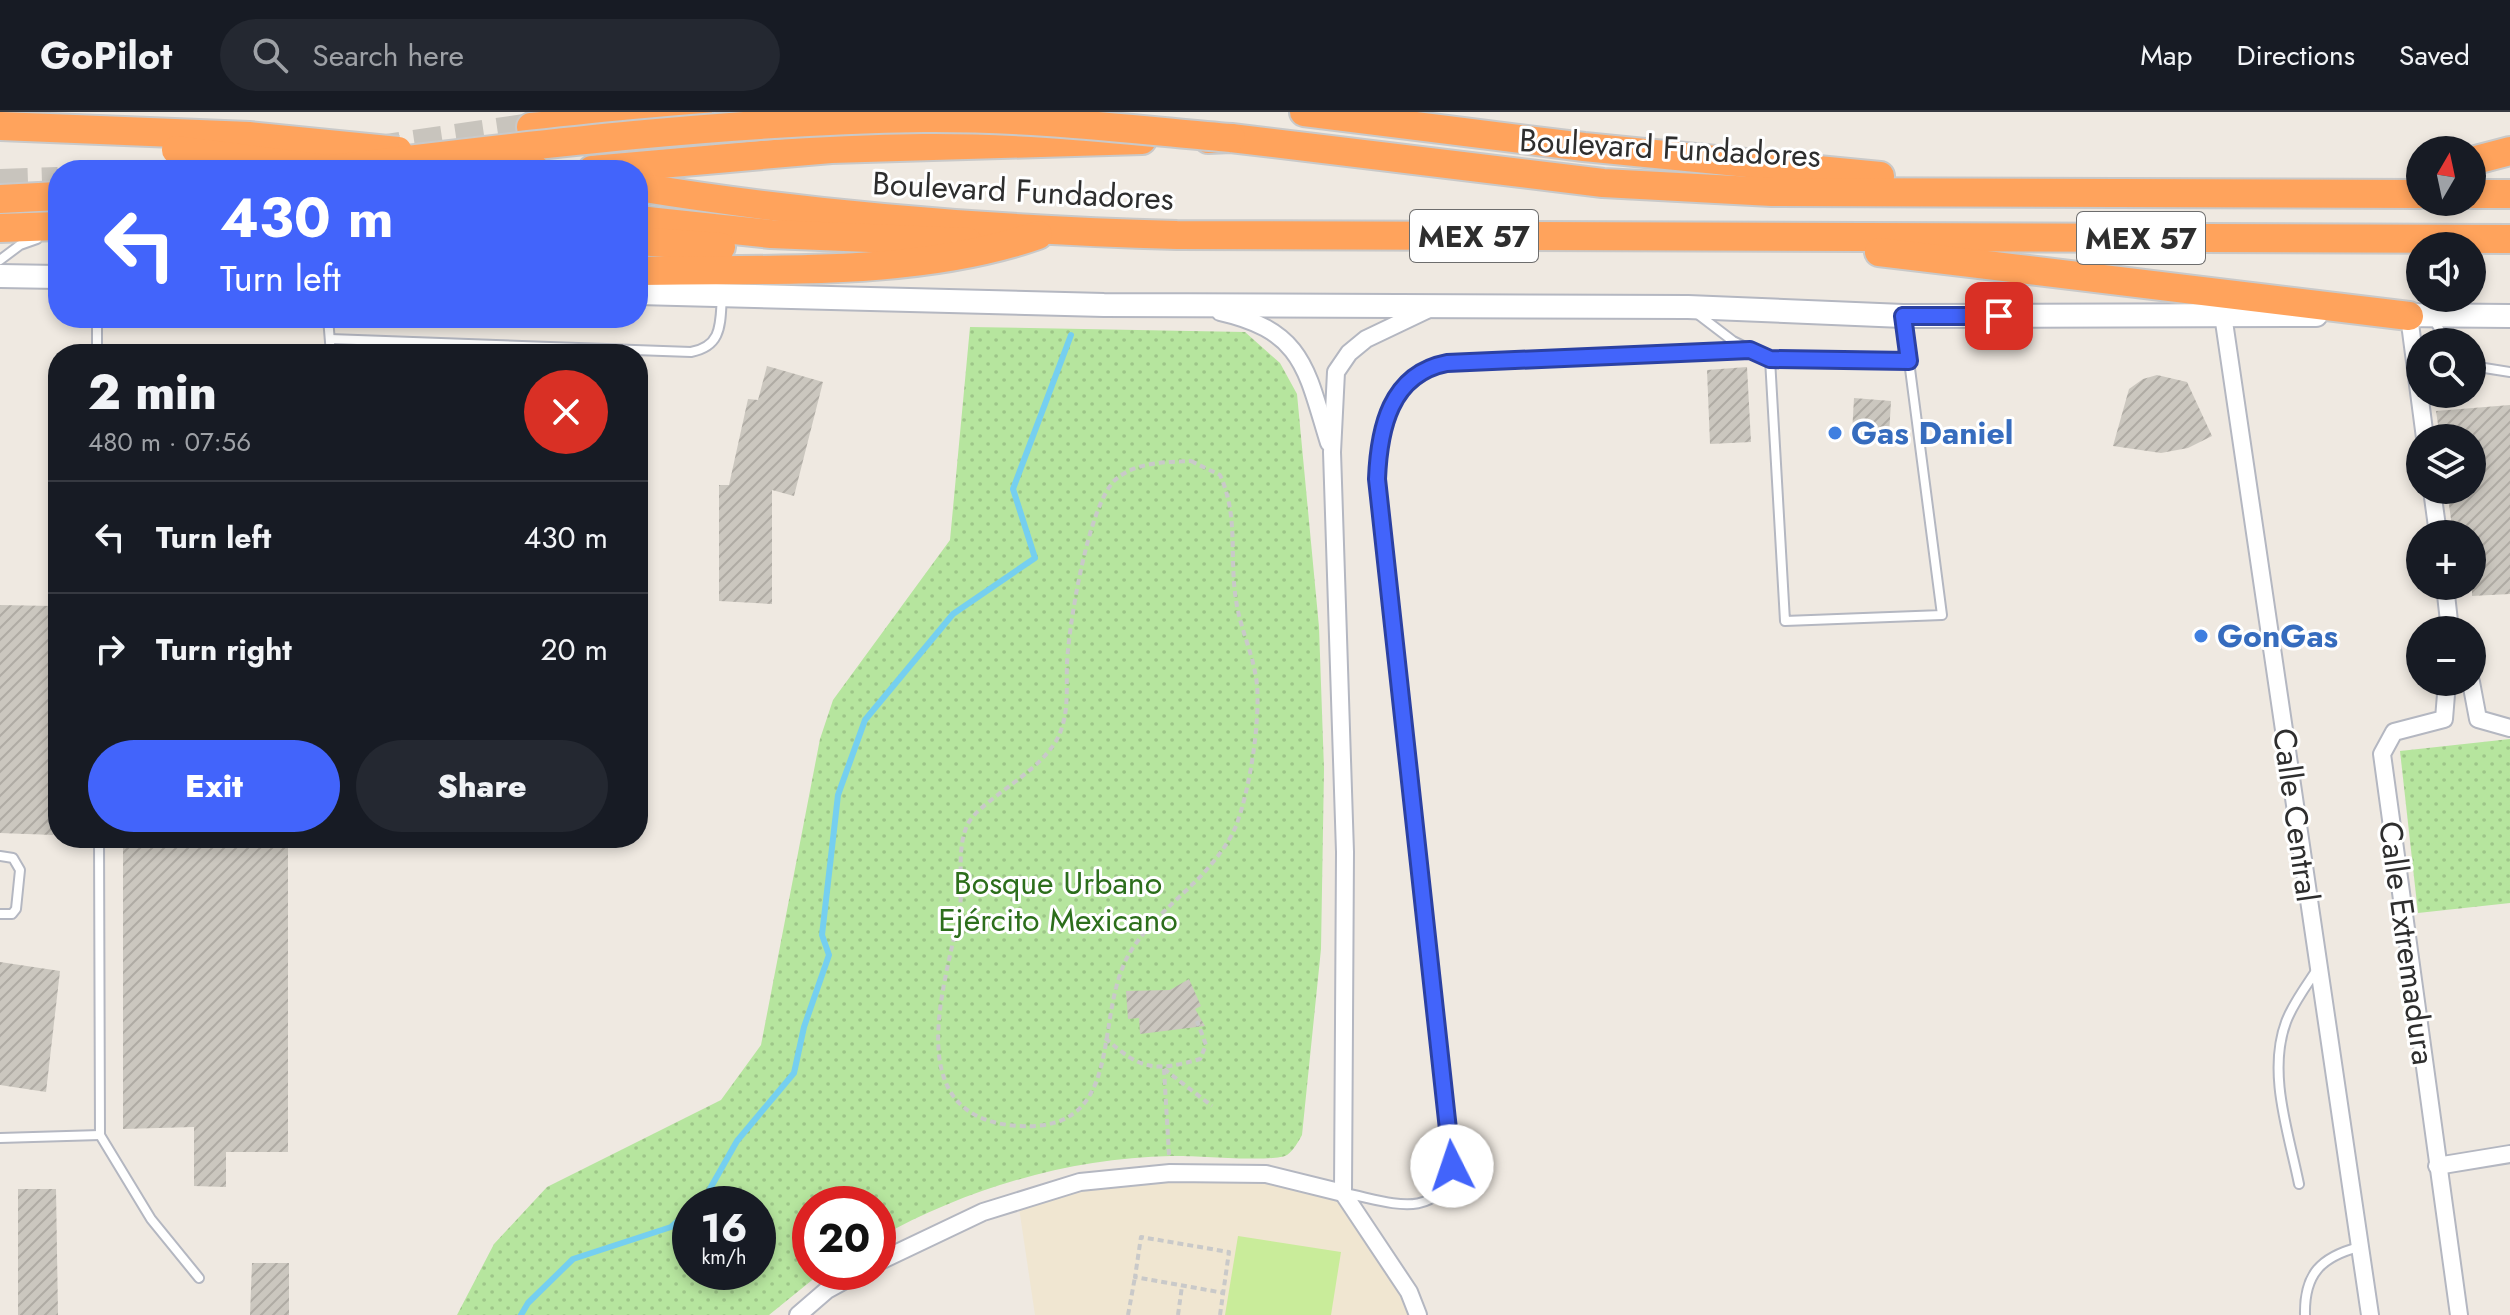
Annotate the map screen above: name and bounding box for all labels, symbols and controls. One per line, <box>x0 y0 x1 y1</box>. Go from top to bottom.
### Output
search box <box>220 19 780 91</box>
text: GoPilot <box>40 28 172 83</box>
icon: search <box>248 33 292 77</box>
text: Search here <box>312 34 464 77</box>
text: Map <box>2140 35 2192 76</box>
text: Directions <box>2236 35 2355 76</box>
text: Saved <box>2399 35 2470 76</box>
street label: Boulevard Fundadores <box>1518 117 1822 179</box>
north arrow <box>2406 136 2486 216</box>
map controls <box>2406 136 2486 696</box>
street label: Boulevard Fundadores <box>871 160 1175 222</box>
text: 430 m <box>220 177 394 258</box>
icon: left <box>88 192 192 296</box>
road number: MEX 57 <box>1410 210 1538 262</box>
road number: MEX 57 <box>2077 212 2205 264</box>
button: sound <box>2406 232 2486 312</box>
text: Turn left <box>220 252 341 304</box>
pin <box>1965 282 2033 350</box>
icon: arrive <box>1977 294 2021 338</box>
button: search <box>2406 328 2486 408</box>
text: 2 min <box>88 358 217 427</box>
button: close <box>524 370 608 454</box>
place label: Gas Daniel <box>1851 410 2013 456</box>
text: 480 m · 07:56 <box>88 423 251 461</box>
marker: Gas Daniel <box>1826 424 1844 442</box>
button: layers <box>2406 424 2486 504</box>
icon: left <box>88 515 132 559</box>
text: Turn left <box>156 516 271 559</box>
text: 430 m <box>524 516 608 559</box>
button: + <box>2406 520 2486 600</box>
place label: GonGas <box>2217 613 2338 659</box>
button: − <box>2406 616 2486 696</box>
icon: right <box>88 627 132 671</box>
marker: GonGas <box>2192 627 2210 645</box>
text: Turn right <box>156 628 292 671</box>
text: 20 m <box>541 628 608 671</box>
street label: Calle Central <box>2261 725 2331 905</box>
button: Exit <box>88 740 340 832</box>
button: Share <box>356 740 608 832</box>
street label: Calle Extremadura <box>2367 818 2447 1068</box>
park label: Bosque Urbano Ejército Mexicano <box>938 860 1178 943</box>
position arrow <box>1410 1124 1494 1208</box>
speed limit sign: 20 <box>792 1186 896 1290</box>
text: 16 <box>700 1199 748 1257</box>
text: km/h <box>701 1243 747 1272</box>

